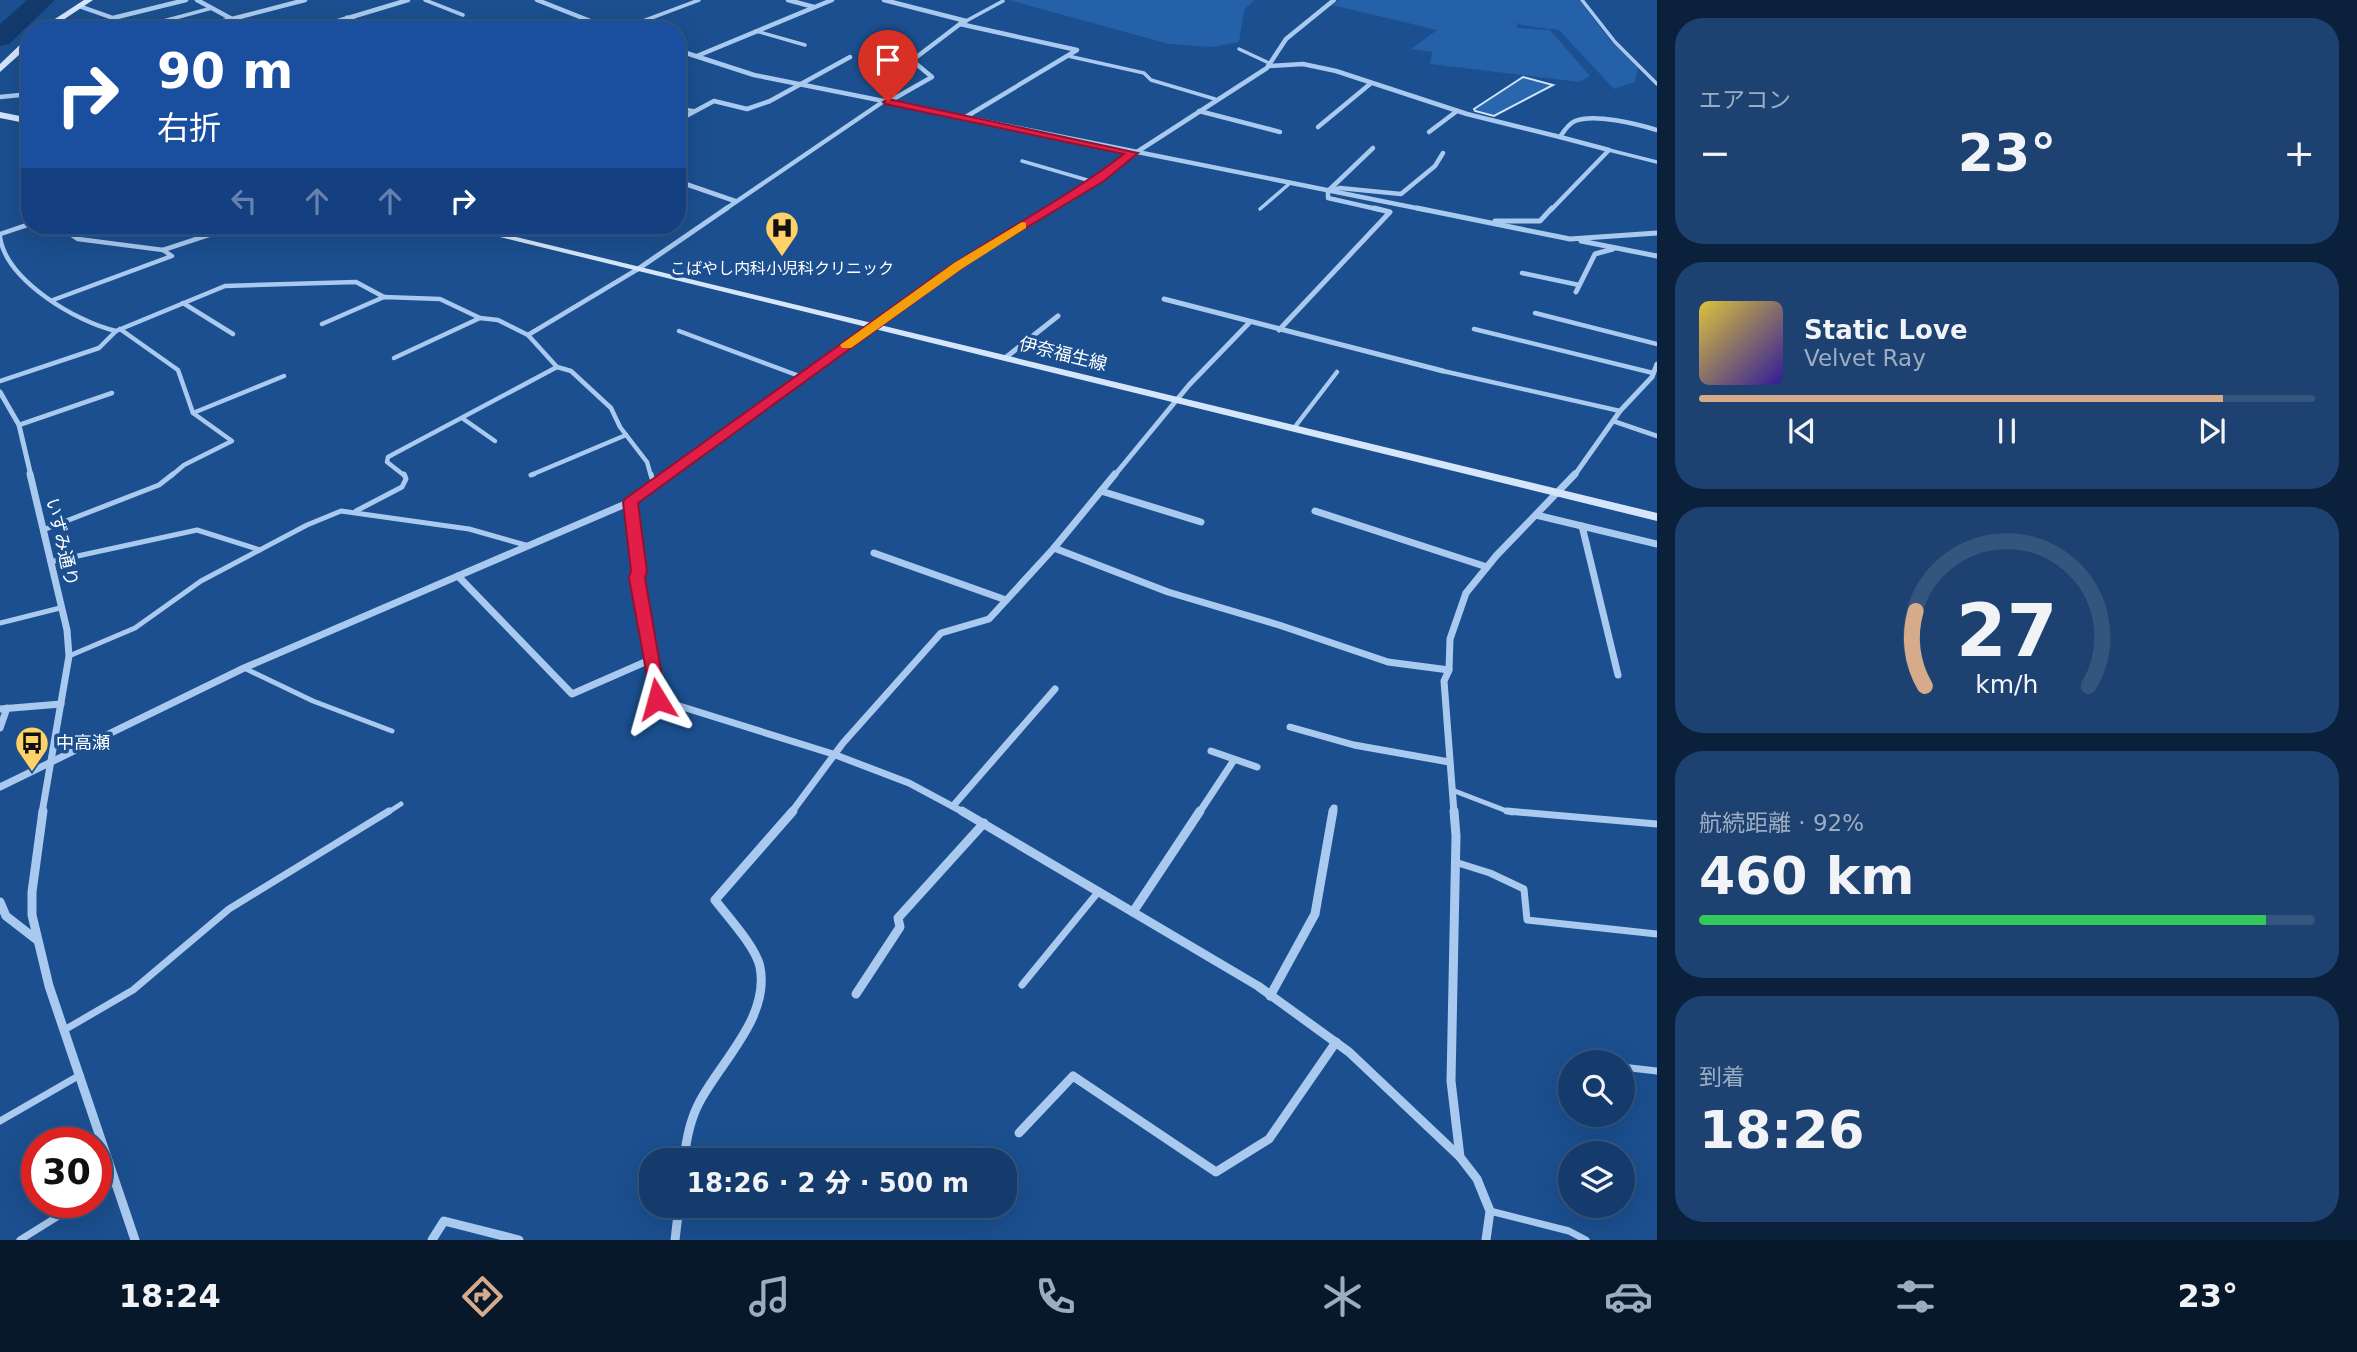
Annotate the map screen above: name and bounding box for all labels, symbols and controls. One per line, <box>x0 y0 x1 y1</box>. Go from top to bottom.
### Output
pin <box>858 30 918 102</box>
icon: arrive <box>869 41 907 79</box>
text: 90 m <box>157 43 293 100</box>
icon: right <box>42 49 133 140</box>
text: エアコン <box>1699 87 1791 113</box>
text: 右折 <box>157 109 221 147</box>
text: 23° <box>1958 123 2056 183</box>
text: − <box>1699 131 1731 175</box>
text: + <box>2283 131 2315 175</box>
icon: left <box>225 182 263 220</box>
icon: ahead <box>298 182 336 220</box>
icon: ahead <box>371 182 409 220</box>
icon: right <box>444 182 482 220</box>
hospital icon: こばやし内科小児科クリニック <box>763 209 801 258</box>
place label: こばやし内科小児科クリニック <box>670 259 894 278</box>
text: Static Love <box>1804 315 1968 345</box>
street label: 伊奈福生線 <box>1017 332 1109 375</box>
text: Velvet Ray <box>1804 345 1926 371</box>
icon: previous <box>1783 412 1821 450</box>
icon: pause <box>1988 412 2026 450</box>
icon: next <box>2193 412 2231 450</box>
street label: いずみ通り <box>42 496 83 588</box>
text: 27 <box>1956 588 2058 673</box>
position arrow <box>620 662 694 736</box>
text: km/h <box>1975 670 2039 699</box>
bus stop icon: 中高瀬 <box>13 724 51 773</box>
place label: 中高瀬 <box>56 732 110 753</box>
text: 航続距離 · 92% <box>1699 810 1864 836</box>
text: 460 km <box>1699 846 1914 906</box>
map controls <box>1558 1050 1635 1218</box>
button: search <box>1558 1050 1635 1127</box>
text: 到着 <box>1699 1064 1745 1090</box>
text: 18:26 <box>1699 1100 1865 1160</box>
speed limit sign: 30 <box>21 1127 112 1218</box>
button: layers <box>1558 1141 1635 1218</box>
text: 18:26 · 2 分 · 500 m <box>687 1168 969 1198</box>
icon: directions <box>458 1272 507 1321</box>
icon: music <box>745 1272 794 1321</box>
icon: phone <box>1031 1272 1080 1321</box>
icon: climate <box>1318 1272 1367 1321</box>
icon: car <box>1604 1272 1653 1321</box>
icon: filters <box>1891 1272 1940 1321</box>
text: 18:24 <box>119 1277 221 1315</box>
text: 23° <box>2178 1277 2238 1315</box>

